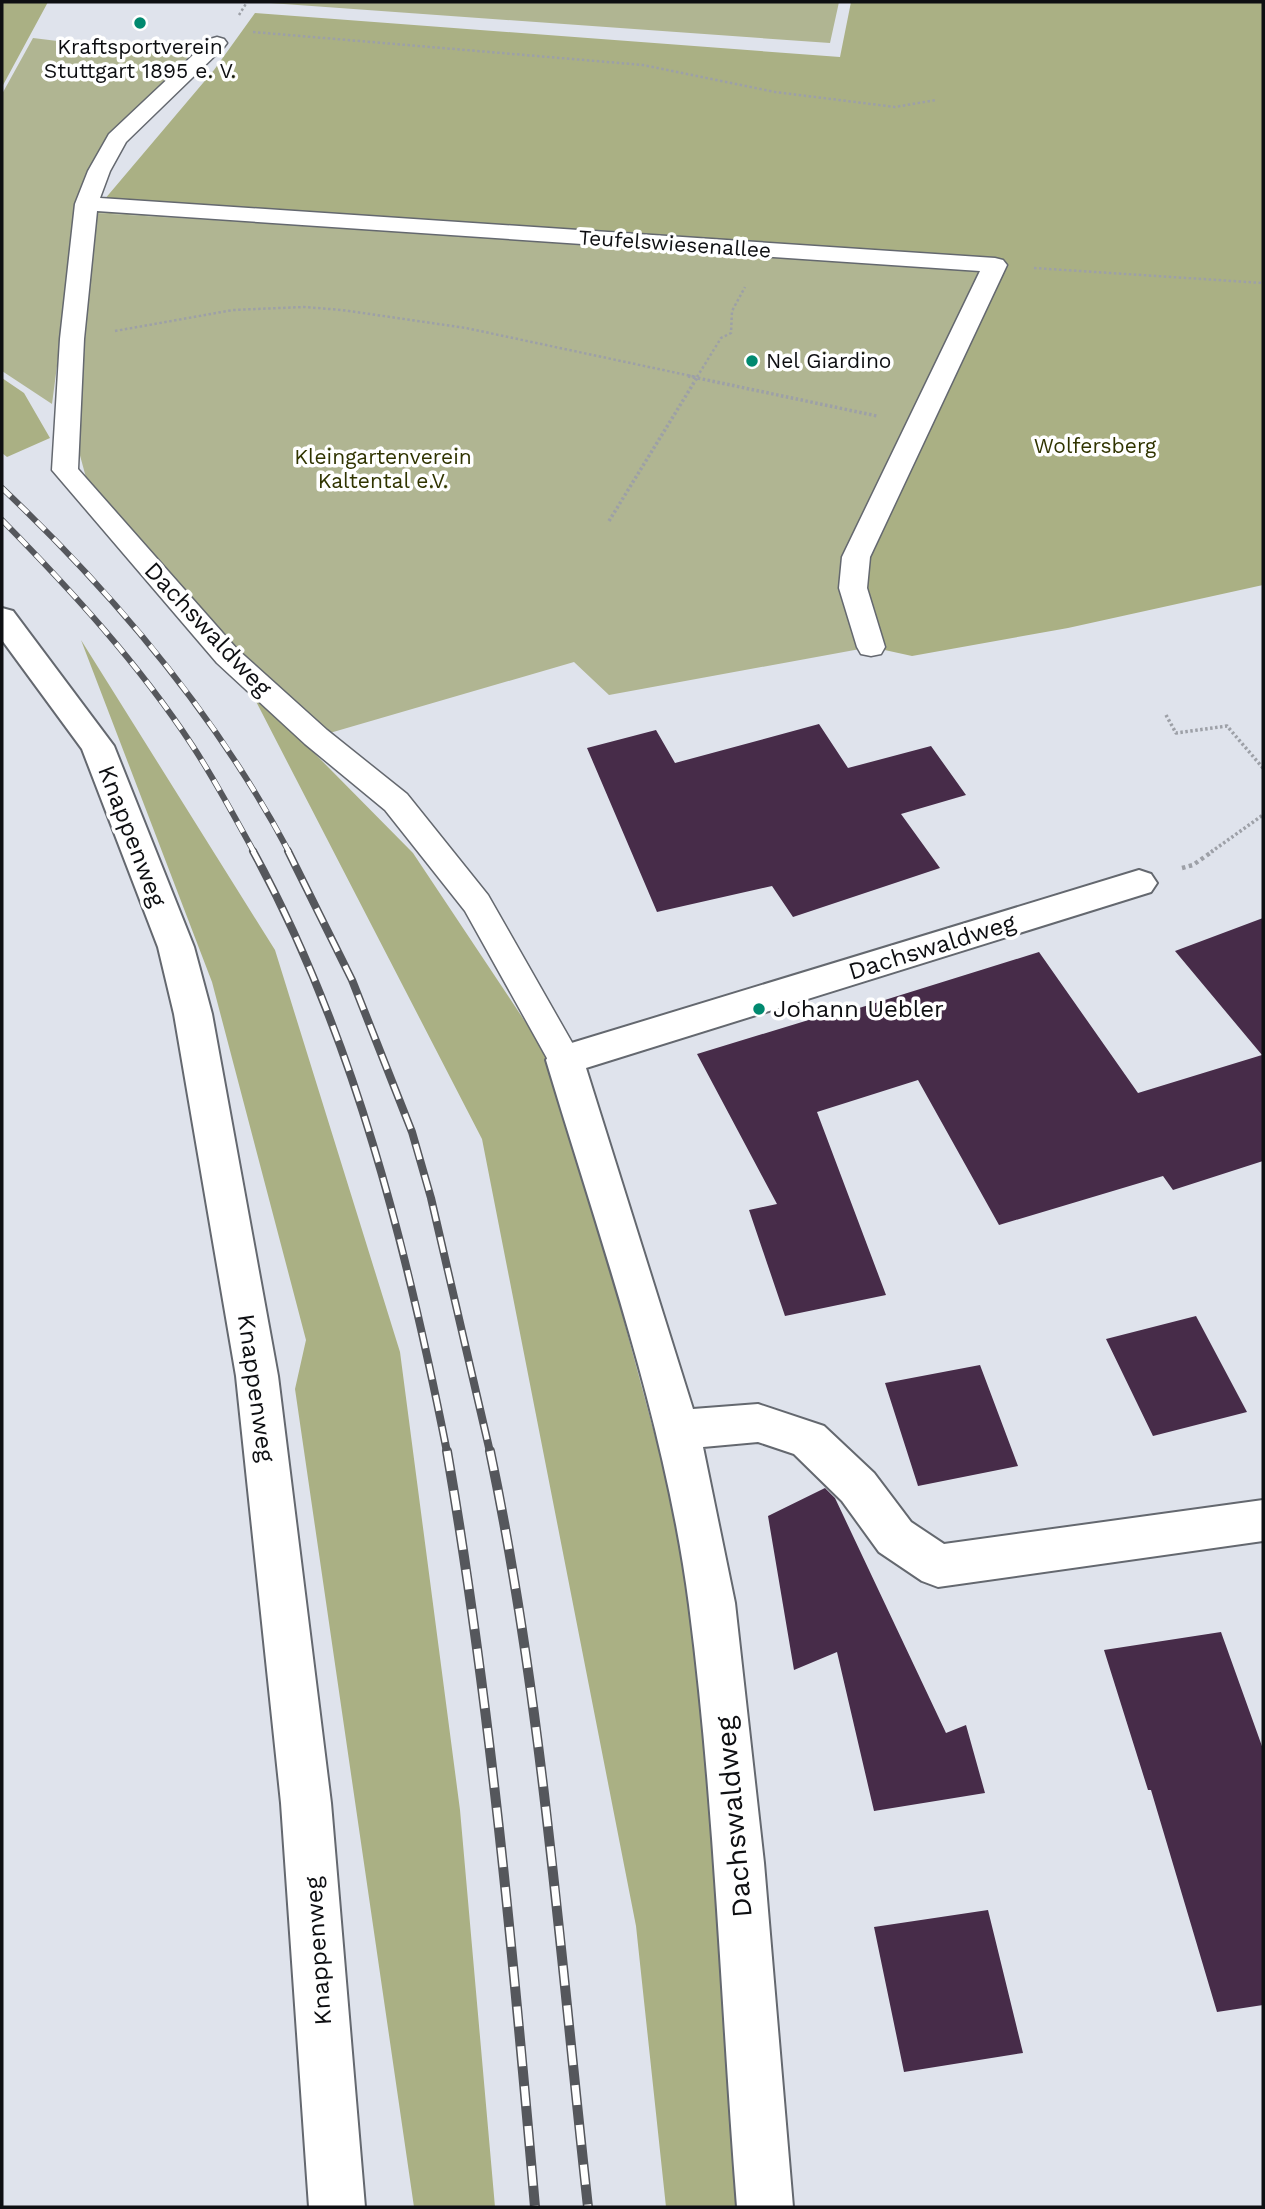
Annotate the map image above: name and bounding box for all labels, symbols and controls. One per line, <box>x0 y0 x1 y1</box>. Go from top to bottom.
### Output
marker: Kraftsportverein Stuttgart 1895 e. V. <box>132 15 148 31</box>
place label: Kraftsportverein Stuttgart 1895 e. V. <box>44 34 236 83</box>
street label: Teufelswiesenallee <box>578 224 772 263</box>
place label: Nel Giardino <box>766 348 891 373</box>
marker: Nel Giardino <box>744 353 760 369</box>
park label: Wolfersberg <box>1034 433 1157 458</box>
park label: Kleingartenverein Kaltental e.V. <box>294 444 472 493</box>
street label: Dachswaldweg <box>139 556 277 702</box>
street label: Knappenweg <box>92 761 172 911</box>
street label: Dachswaldweg <box>845 908 1019 986</box>
place label: Johann Uebler <box>773 995 944 1023</box>
marker: Johann Uebler <box>751 1001 767 1017</box>
street label: Knappenweg <box>232 1312 280 1464</box>
street label: Dachswaldweg <box>708 1715 759 1919</box>
street label: Knappenweg <box>299 1875 337 2026</box>

